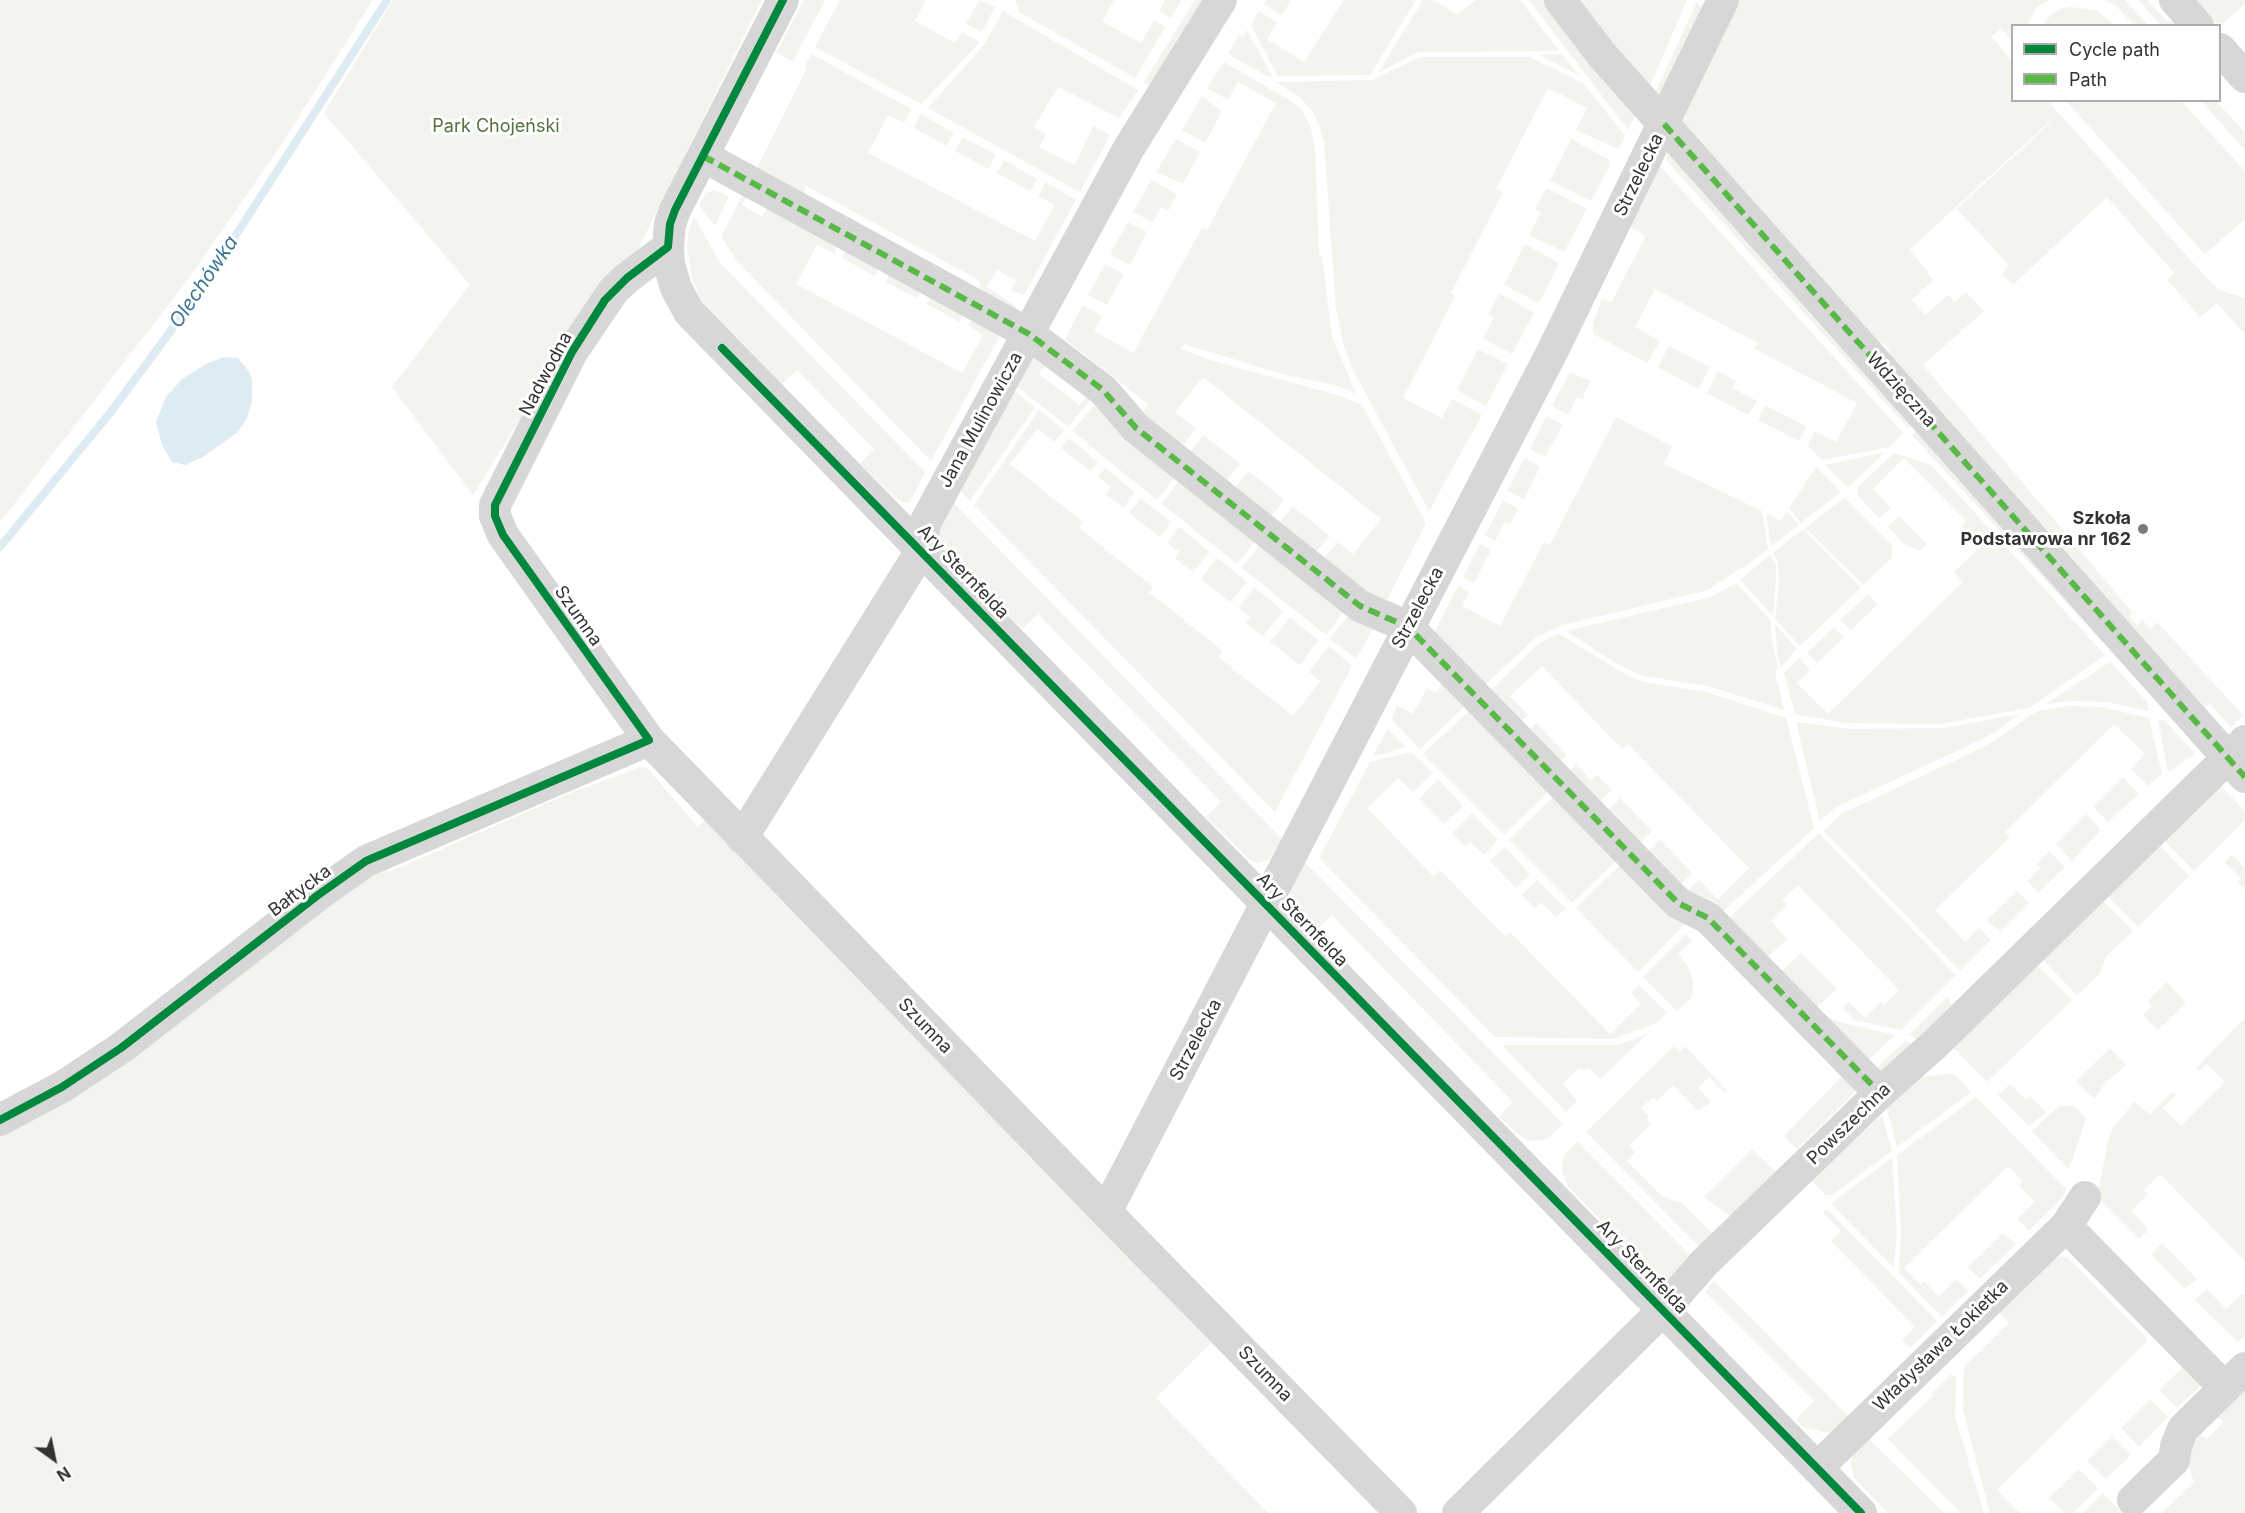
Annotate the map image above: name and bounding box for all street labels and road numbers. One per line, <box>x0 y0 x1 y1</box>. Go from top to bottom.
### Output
street label: Strzelecka <box>1610 130 1668 220</box>
street label: Nadwodna <box>515 328 577 420</box>
street label: Jana Mulinowicza <box>935 348 1027 492</box>
street label: Wdzięczna <box>1862 348 1940 432</box>
street label: Ary Sternfelda <box>913 521 1013 623</box>
street label: Strzelecka <box>1387 563 1449 653</box>
street label: Szumna <box>549 582 607 650</box>
street label: Bałtycka <box>264 860 336 922</box>
street label: Ary Sternfelda <box>1252 869 1352 971</box>
street label: Szumna <box>893 994 957 1058</box>
street label: Strzelecka <box>1165 995 1227 1085</box>
street label: Powszechna <box>1803 1079 1895 1169</box>
street label: Ary Sternfelda <box>1592 1216 1692 1318</box>
street label: Władysława Łokietka <box>1869 1276 2013 1416</box>
street label: Szumna <box>1233 1342 1297 1406</box>

